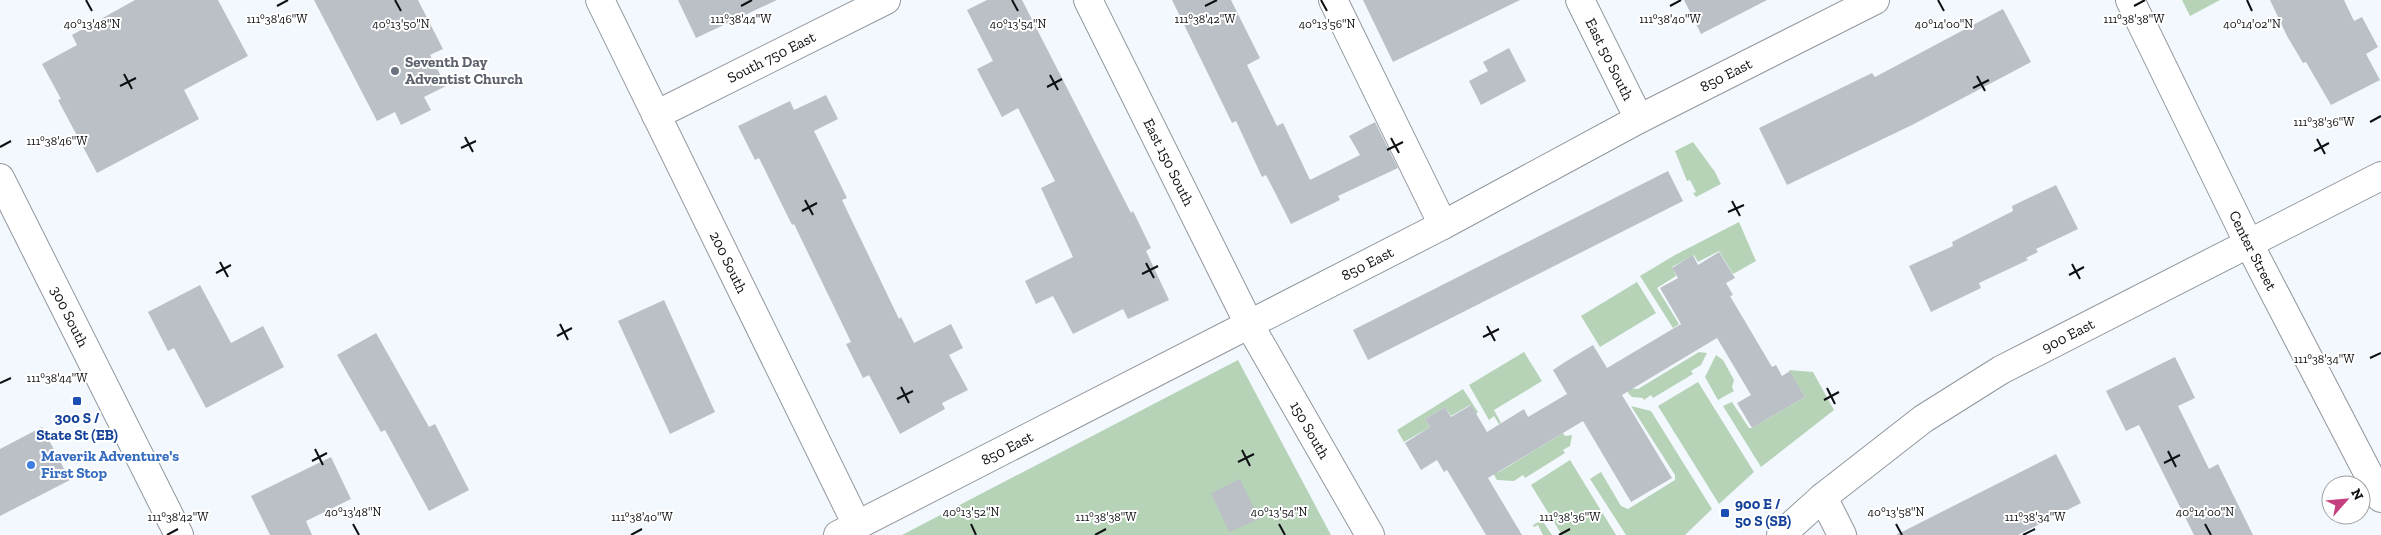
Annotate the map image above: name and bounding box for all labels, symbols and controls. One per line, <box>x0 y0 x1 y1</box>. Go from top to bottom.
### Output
text: 111°38'46"W <box>246 12 308 26</box>
text: 111°38'44"W <box>711 12 772 26</box>
text: 111°38'42"W <box>1175 12 1236 26</box>
text: 111°38'40"W <box>1639 12 1702 26</box>
text: 111°38'38"W <box>2104 12 2165 26</box>
street label: East 50 South <box>1581 15 1638 104</box>
text: 40°13'48"N <box>64 17 120 31</box>
text: 40°13'50"N <box>372 17 430 31</box>
text: 40°13'54"N <box>990 17 1046 31</box>
text: 40°13'56"N <box>1299 17 1356 31</box>
text: 40°14'00"N <box>1915 17 1973 31</box>
text: 40°14'02"N <box>2223 17 2281 31</box>
street label: South 750 East <box>724 28 819 87</box>
place label: Seventh Day Adventist Church <box>405 53 523 88</box>
street label: 850 East <box>1697 54 1755 96</box>
marker: Seventh Day Adventist Church <box>389 65 401 77</box>
street label: East 150 South <box>1139 115 1198 209</box>
text: 111°38'36"W <box>2294 115 2355 129</box>
text: 111°38'46"W <box>26 134 88 148</box>
street label: Center Street <box>2225 208 2281 294</box>
street label: 200 South <box>706 228 751 297</box>
street label: 850 East <box>1338 243 1397 284</box>
street label: 300 South <box>47 283 93 351</box>
street label: 900 East <box>2039 315 2098 357</box>
text: 111°38'34"W <box>2294 352 2355 366</box>
text: 111°38'44"W <box>27 371 88 385</box>
marker: 300 S / State St (EB) <box>71 395 83 407</box>
street label: 150 South <box>1286 398 1334 463</box>
place label: 300 S / State St (EB) <box>36 409 118 444</box>
street label: 850 East <box>978 427 1037 469</box>
place label: Maverik Adventure's First Stop <box>41 447 179 482</box>
marker: Maverik Adventure's First Stop <box>25 459 37 471</box>
north arrow <box>2321 475 2371 525</box>
text: N <box>2347 486 2367 503</box>
place label: 900 E / 50 S (SB) <box>1735 495 1791 530</box>
text: 40°13'48"N <box>325 505 381 519</box>
text: 40°13'52"N <box>943 505 999 519</box>
text: 40°13'54"N <box>1251 505 1307 519</box>
text: 40°13'58"N <box>1868 505 1925 519</box>
text: 40°14'00"N <box>2176 505 2234 519</box>
marker: 900 E / 50 S (SB) <box>1719 507 1731 519</box>
text: 111°38'42"W <box>148 510 209 524</box>
text: 111°38'40"W <box>611 510 674 524</box>
text: 111°38'38"W <box>1076 510 1137 524</box>
text: 111°38'36"W <box>1540 510 1601 524</box>
text: 111°38'34"W <box>2005 510 2066 524</box>

